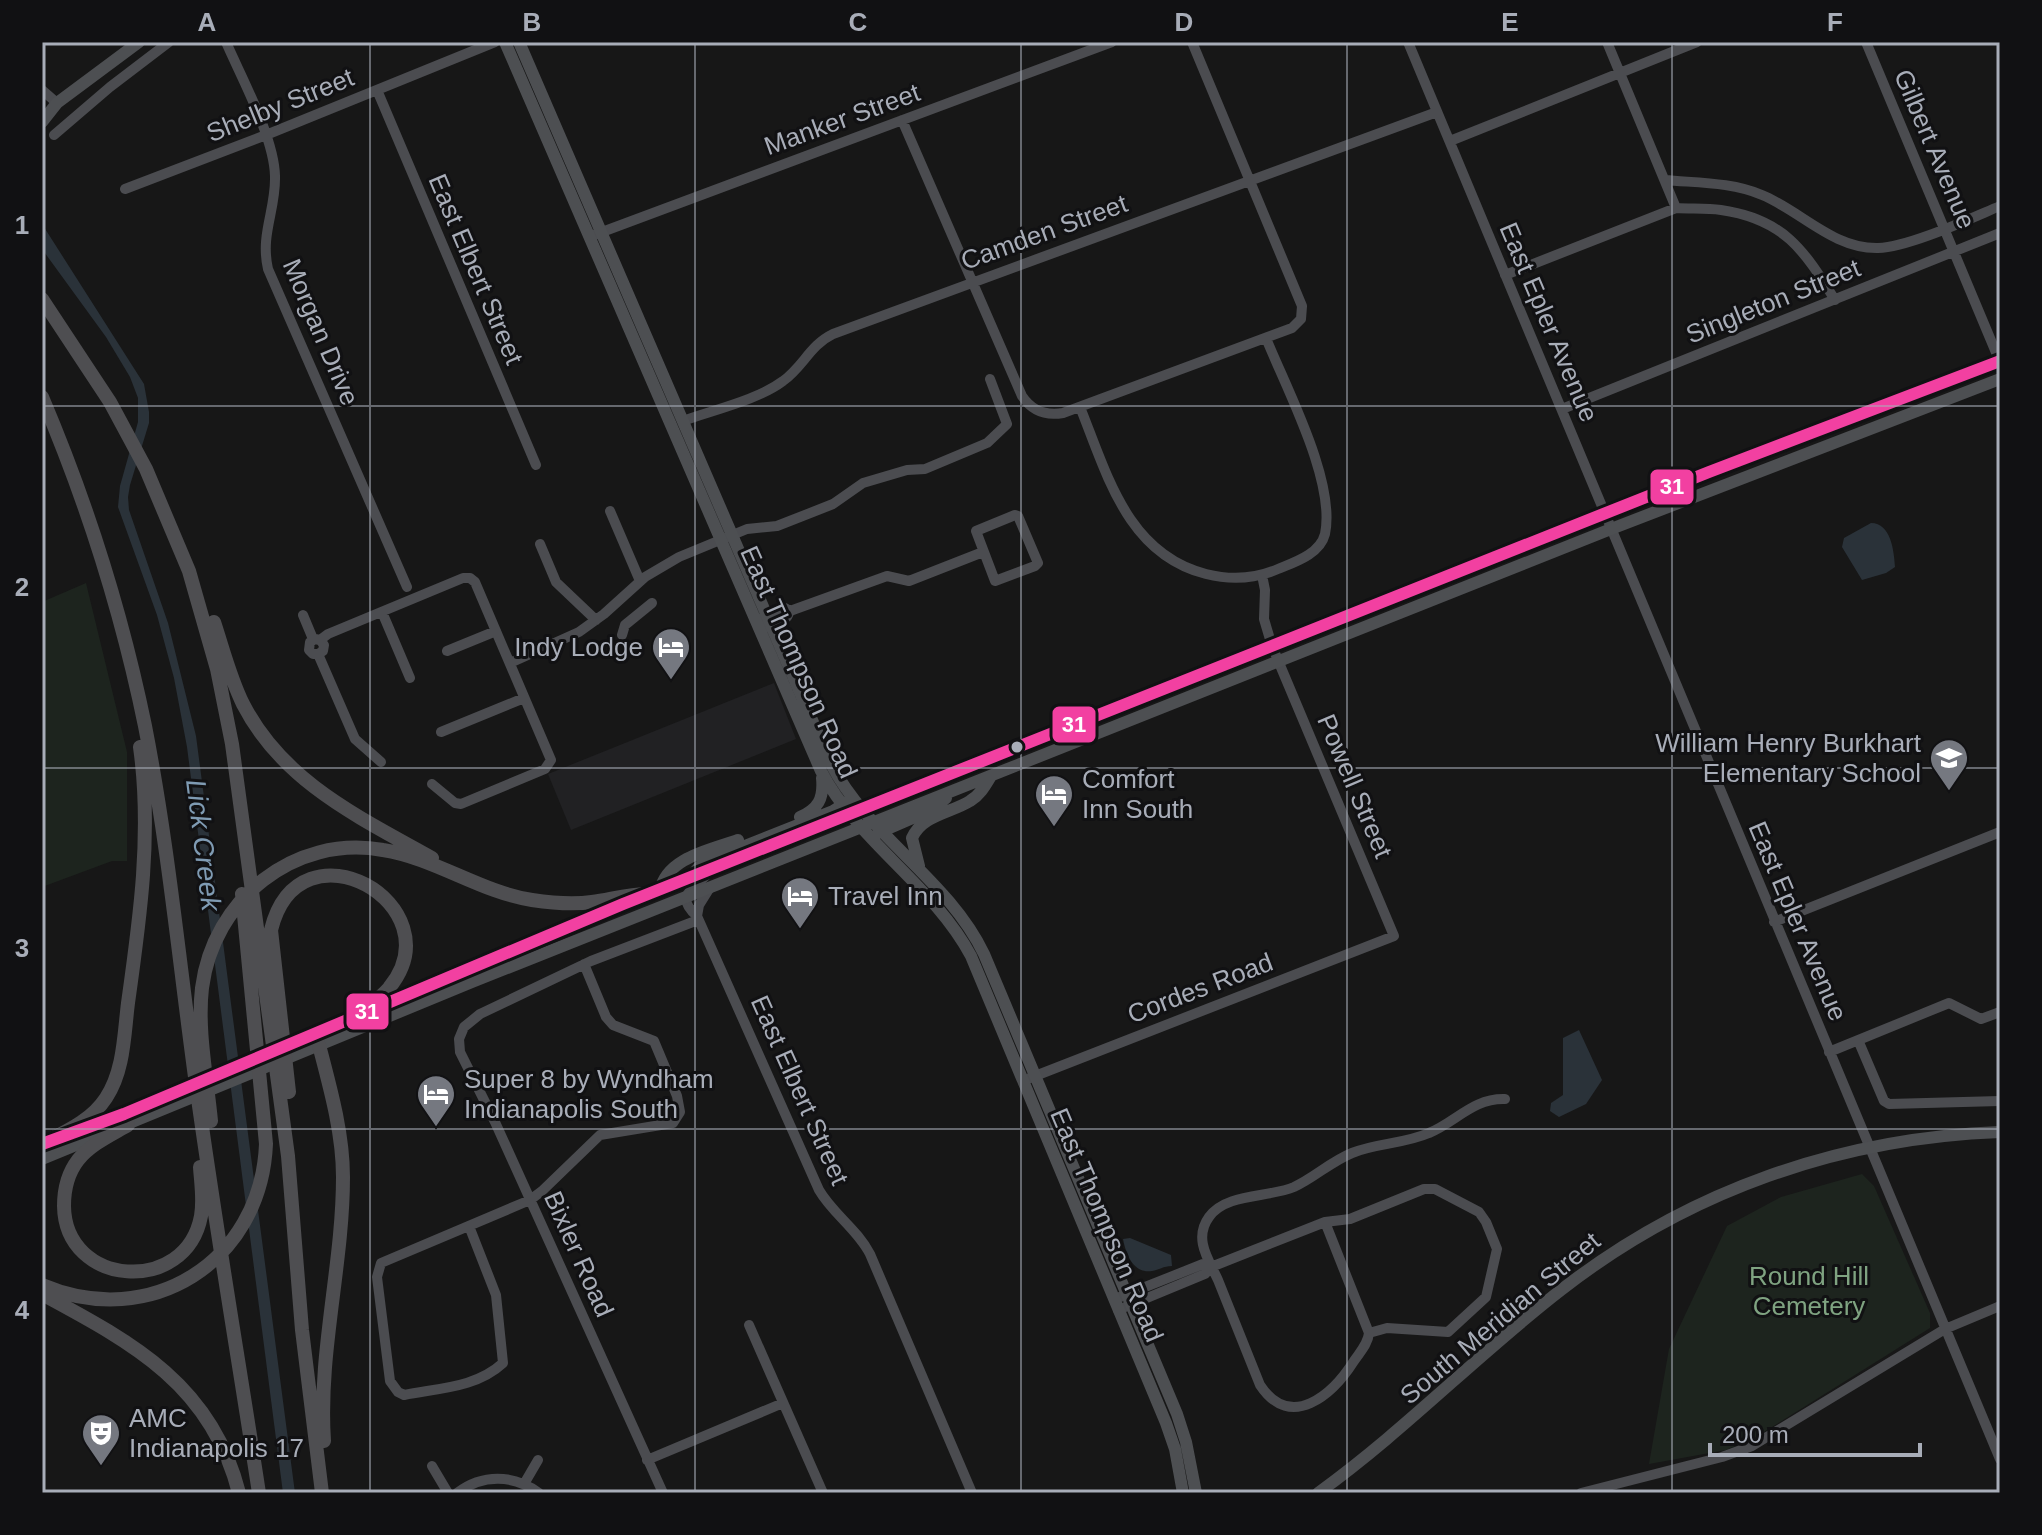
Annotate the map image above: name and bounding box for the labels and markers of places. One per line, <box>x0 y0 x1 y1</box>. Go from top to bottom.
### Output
hotel icon: Indy Lodge <box>650 626 692 681</box>
place label: Indy Lodge <box>514 632 643 662</box>
place label: William Henry Burkhart Elementary School <box>1655 728 1922 788</box>
school or university icon: William Henry Burkhart Elementary School <box>1928 737 1970 792</box>
unlabelled marker <box>1009 739 1025 755</box>
place label: Comfort Inn South <box>1082 764 1193 824</box>
hotel icon: Comfort Inn South <box>1033 773 1075 828</box>
hotel icon: Travel Inn <box>779 875 821 930</box>
place label: Travel Inn <box>828 881 943 911</box>
place label: Super 8 by Wyndham Indianapolis South <box>464 1064 714 1124</box>
hotel icon: Super 8 by Wyndham Indianapolis South <box>415 1073 457 1128</box>
place label: AMC Indianapolis 17 <box>129 1403 304 1463</box>
theatre icon: AMC Indianapolis 17 <box>80 1412 122 1467</box>

